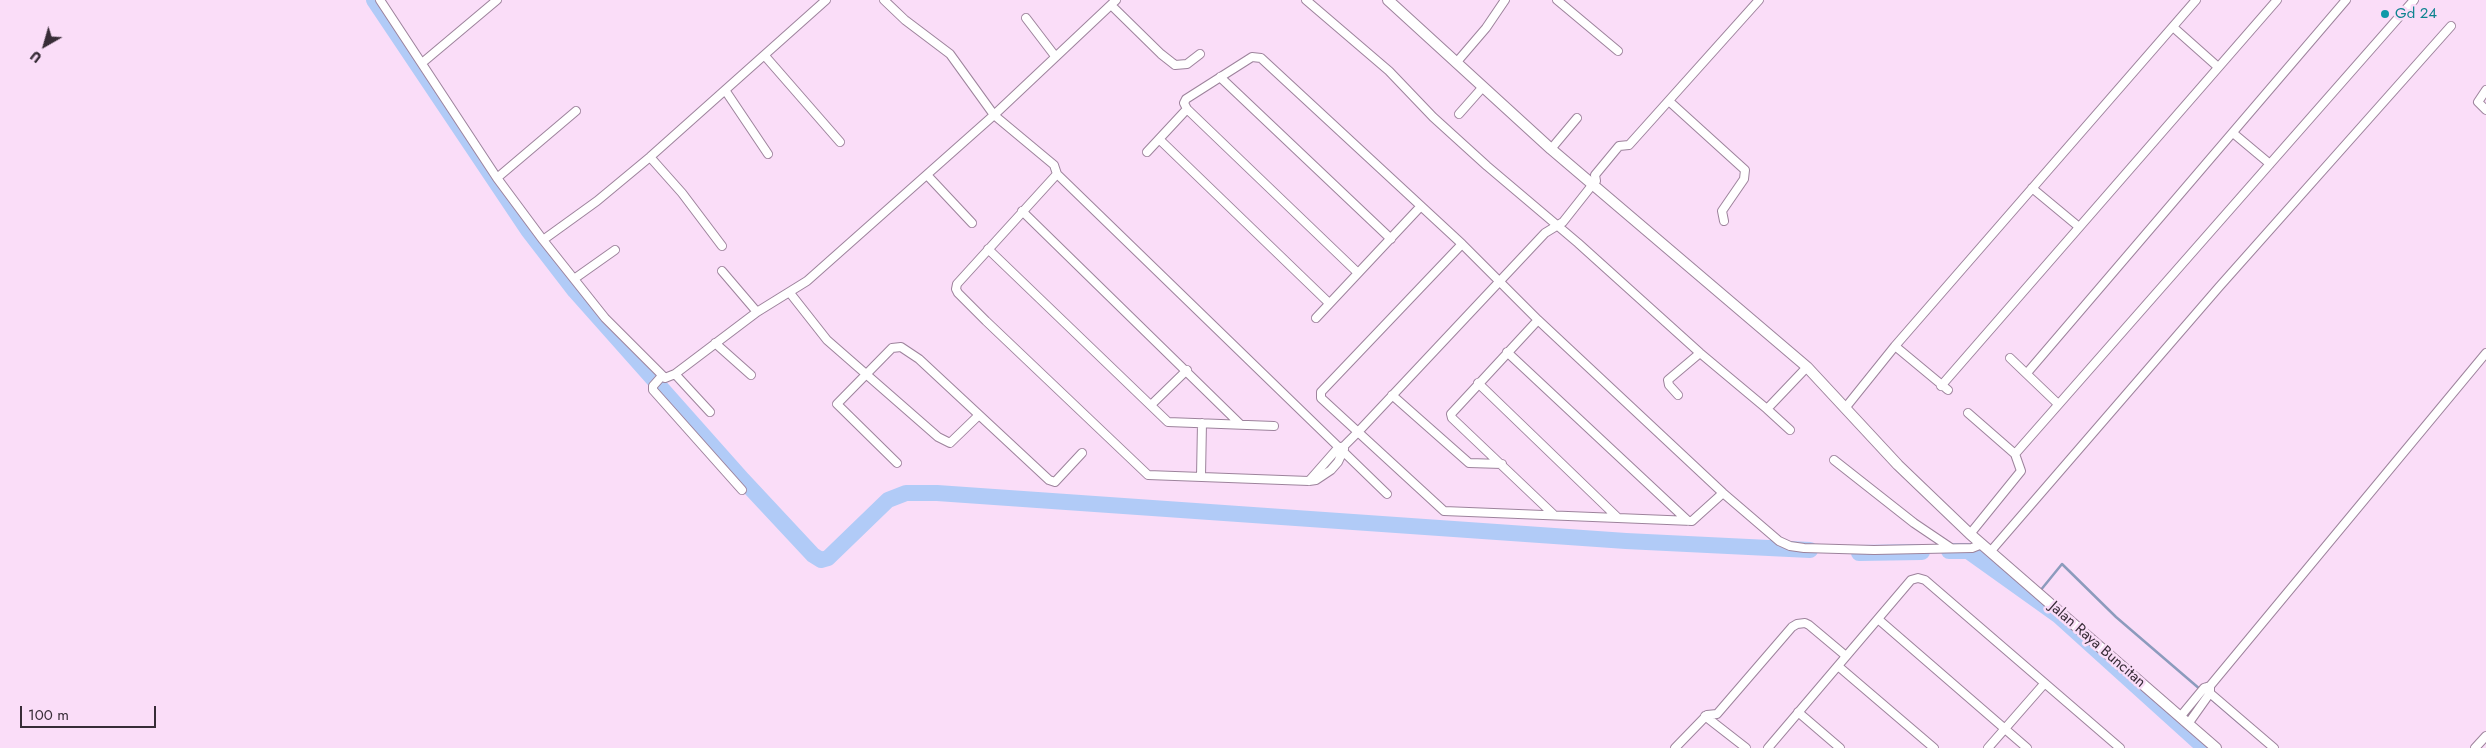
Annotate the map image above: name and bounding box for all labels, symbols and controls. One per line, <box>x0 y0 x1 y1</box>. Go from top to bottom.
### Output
place label: Gd 24 <box>2395 5 2437 23</box>
marker: Gd 24 <box>2379 8 2391 20</box>
north arrow <box>20 20 70 70</box>
text: U <box>26 46 46 68</box>
street label: Jalan Raya Buncitan <box>2045 598 2149 692</box>
scale bar <box>22 696 159 728</box>
text: 100 m <box>28 704 69 726</box>

